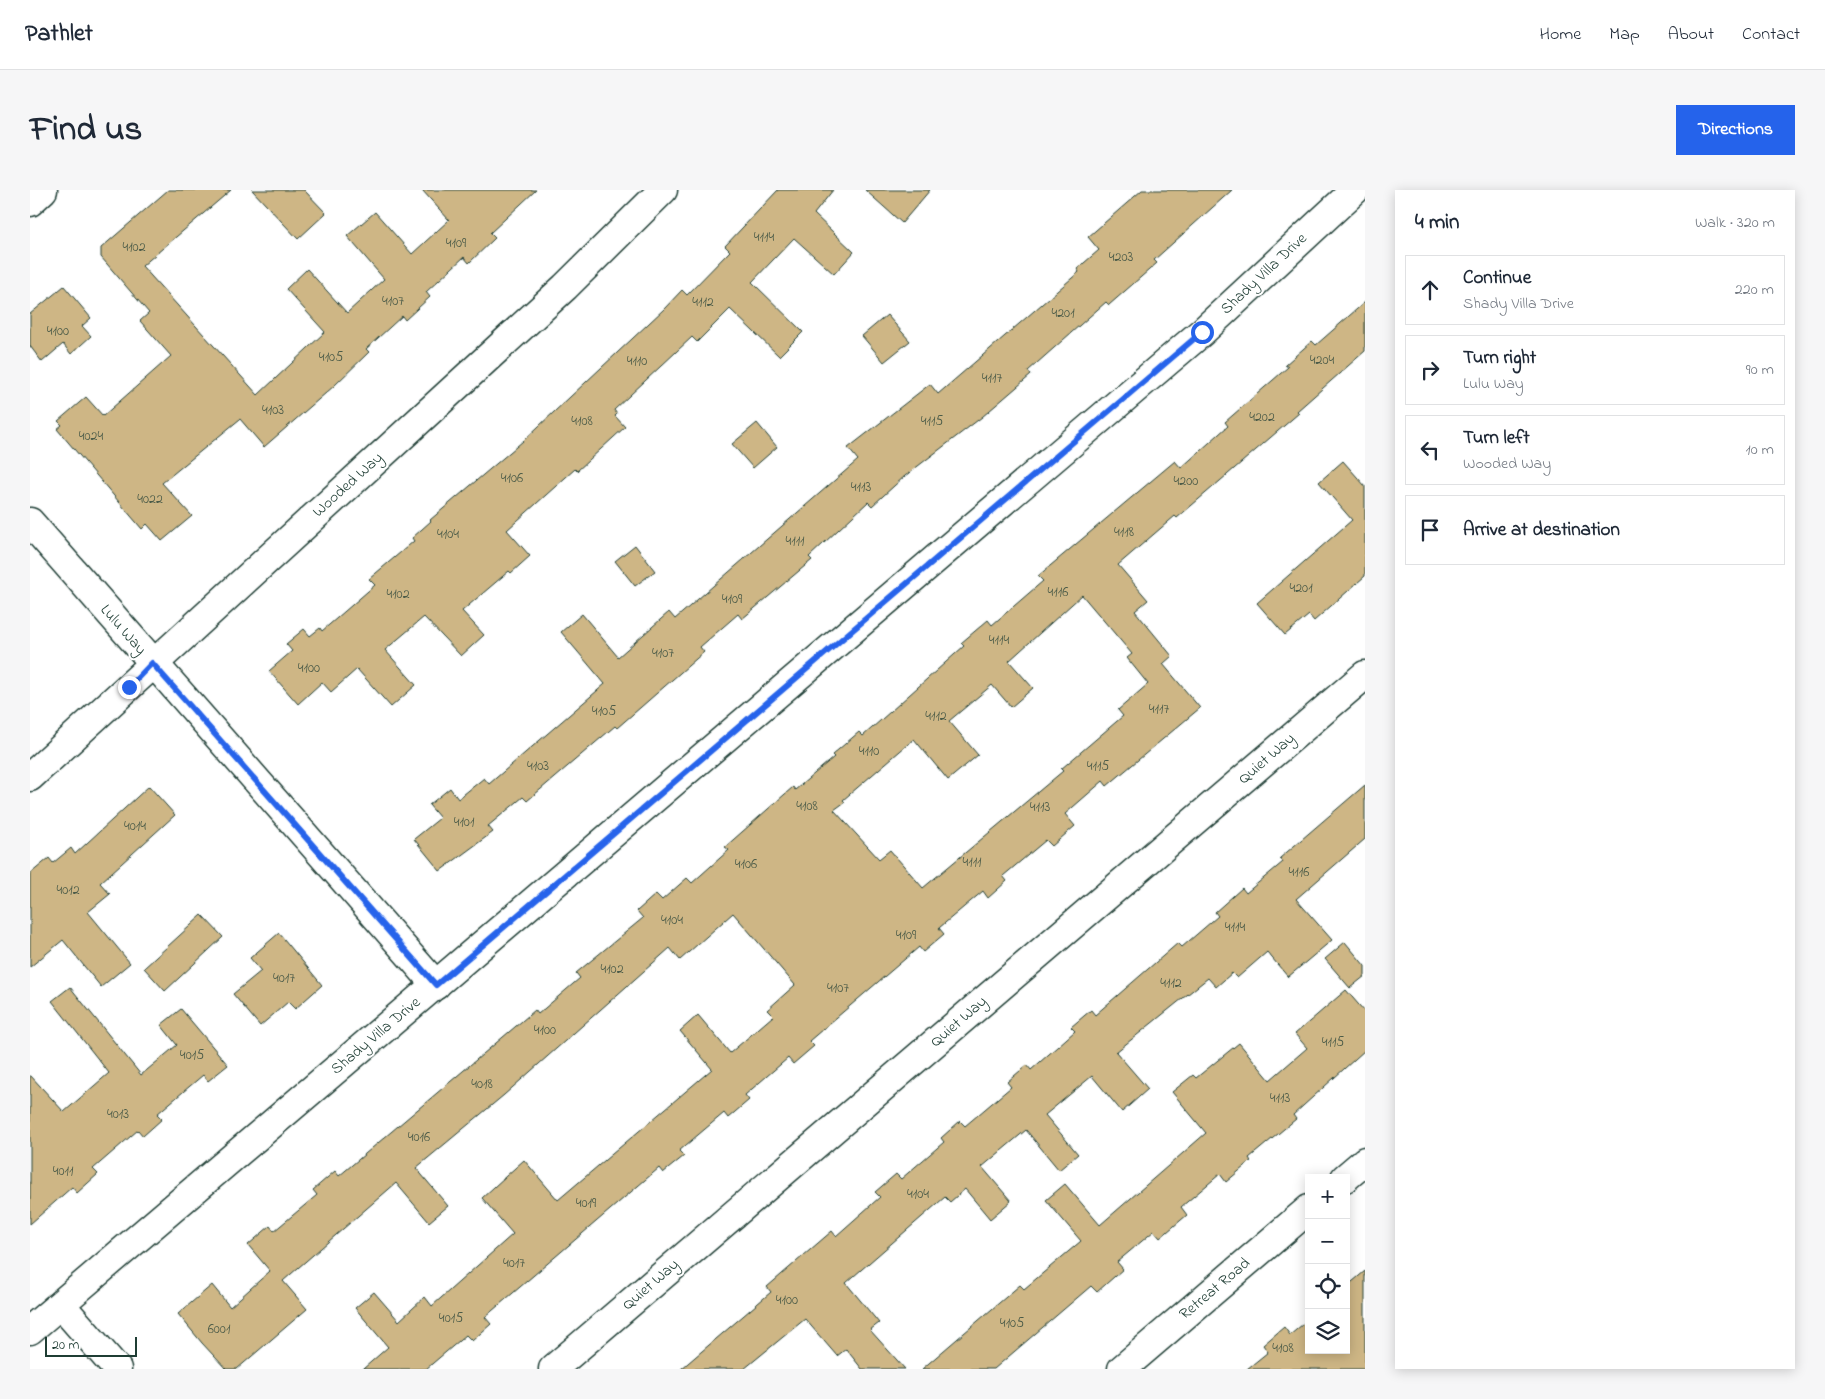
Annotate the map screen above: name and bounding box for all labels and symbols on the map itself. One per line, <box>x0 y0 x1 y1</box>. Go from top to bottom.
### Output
house number: 4114 <box>754 227 774 248</box>
street label: Shady Villa Drive <box>1215 227 1313 321</box>
house number: 4109 <box>446 233 467 254</box>
house number: 4102 <box>122 237 146 258</box>
house number: 4203 <box>1109 247 1133 268</box>
house number: 4107 <box>382 291 404 312</box>
house number: 4112 <box>692 292 714 313</box>
house number: 4201 <box>1051 303 1075 324</box>
house number: 4100 <box>47 321 69 342</box>
route start <box>1191 321 1214 344</box>
house number: 4105 <box>319 347 343 368</box>
house number: 4204 <box>1310 350 1335 371</box>
house number: 4110 <box>627 351 647 372</box>
house number: 4117 <box>982 368 1002 389</box>
house number: 4103 <box>262 400 284 421</box>
house number: 4202 <box>1249 407 1275 428</box>
house number: 4108 <box>571 411 593 432</box>
house number: 4115 <box>921 411 943 432</box>
house number: 4024 <box>79 426 104 447</box>
street label: Wooded Way <box>307 447 389 523</box>
house number: 4106 <box>501 468 523 489</box>
house number: 4200 <box>1174 471 1198 492</box>
house number: 4113 <box>851 477 871 498</box>
house number: 4022 <box>137 489 163 510</box>
house number: 4118 <box>1114 522 1134 543</box>
house number: 4104 <box>437 524 459 545</box>
house number: 4111 <box>785 531 805 552</box>
house number: 4201 <box>1289 578 1313 599</box>
house number: 4116 <box>1048 582 1068 603</box>
house number: 4102 <box>386 584 410 605</box>
house number: 4109 <box>722 589 743 610</box>
street label: Lulu Way <box>94 599 152 661</box>
house number: 4114 <box>989 630 1009 651</box>
house number: 4107 <box>652 643 674 664</box>
house number: 4100 <box>298 658 320 679</box>
route end <box>118 676 141 699</box>
house number: 4117 <box>1149 699 1169 720</box>
house number: 4105 <box>592 701 616 722</box>
house number: 4112 <box>925 706 947 727</box>
street label: Quiet Way <box>1233 727 1301 791</box>
house number: 4110 <box>859 741 879 762</box>
house number: 4103 <box>527 756 549 777</box>
house number: 4115 <box>1087 756 1109 777</box>
house number: 4108 <box>796 796 818 817</box>
house number: 4113 <box>1030 797 1050 818</box>
house number: 4101 <box>454 812 475 833</box>
house number: 4014 <box>124 816 146 837</box>
house number: 4111 <box>962 852 982 873</box>
house number: 4106 <box>735 854 757 875</box>
house number: 4116 <box>1289 862 1309 883</box>
house number: 4012 <box>56 880 80 901</box>
house number: 4104 <box>661 910 683 931</box>
house number: 4114 <box>1225 917 1245 938</box>
house number: 4109 <box>896 925 917 946</box>
house number: 4102 <box>600 959 624 980</box>
house number: 4017 <box>273 968 295 989</box>
house number: 4112 <box>1160 973 1182 994</box>
house number: 4107 <box>827 978 849 999</box>
street label: Quiet Way <box>925 990 993 1054</box>
street label: Shady Villa Drive <box>326 991 427 1081</box>
house number: 4100 <box>534 1020 556 1041</box>
house number: 4115 <box>1322 1032 1344 1053</box>
house number: 4015 <box>180 1045 204 1066</box>
house number: 4018 <box>471 1074 493 1095</box>
house number: 4113 <box>1270 1088 1290 1109</box>
house number: 4013 <box>107 1104 129 1125</box>
house number: 4016 <box>408 1127 430 1148</box>
house number: 4011 <box>53 1161 74 1182</box>
house number: 4104 <box>907 1184 929 1205</box>
house number: 4019 <box>576 1193 597 1214</box>
street label: Retreat Road <box>1174 1252 1256 1326</box>
house number: 4017 <box>503 1253 525 1274</box>
street label: Quiet Way <box>617 1253 685 1317</box>
house number: 4100 <box>776 1290 798 1311</box>
house number: 4015 <box>439 1308 463 1329</box>
house number: 4105 <box>1000 1313 1024 1334</box>
house number: 6001 <box>208 1319 231 1340</box>
scale bar <box>45 1334 138 1357</box>
house number: 4108 <box>1272 1338 1294 1359</box>

